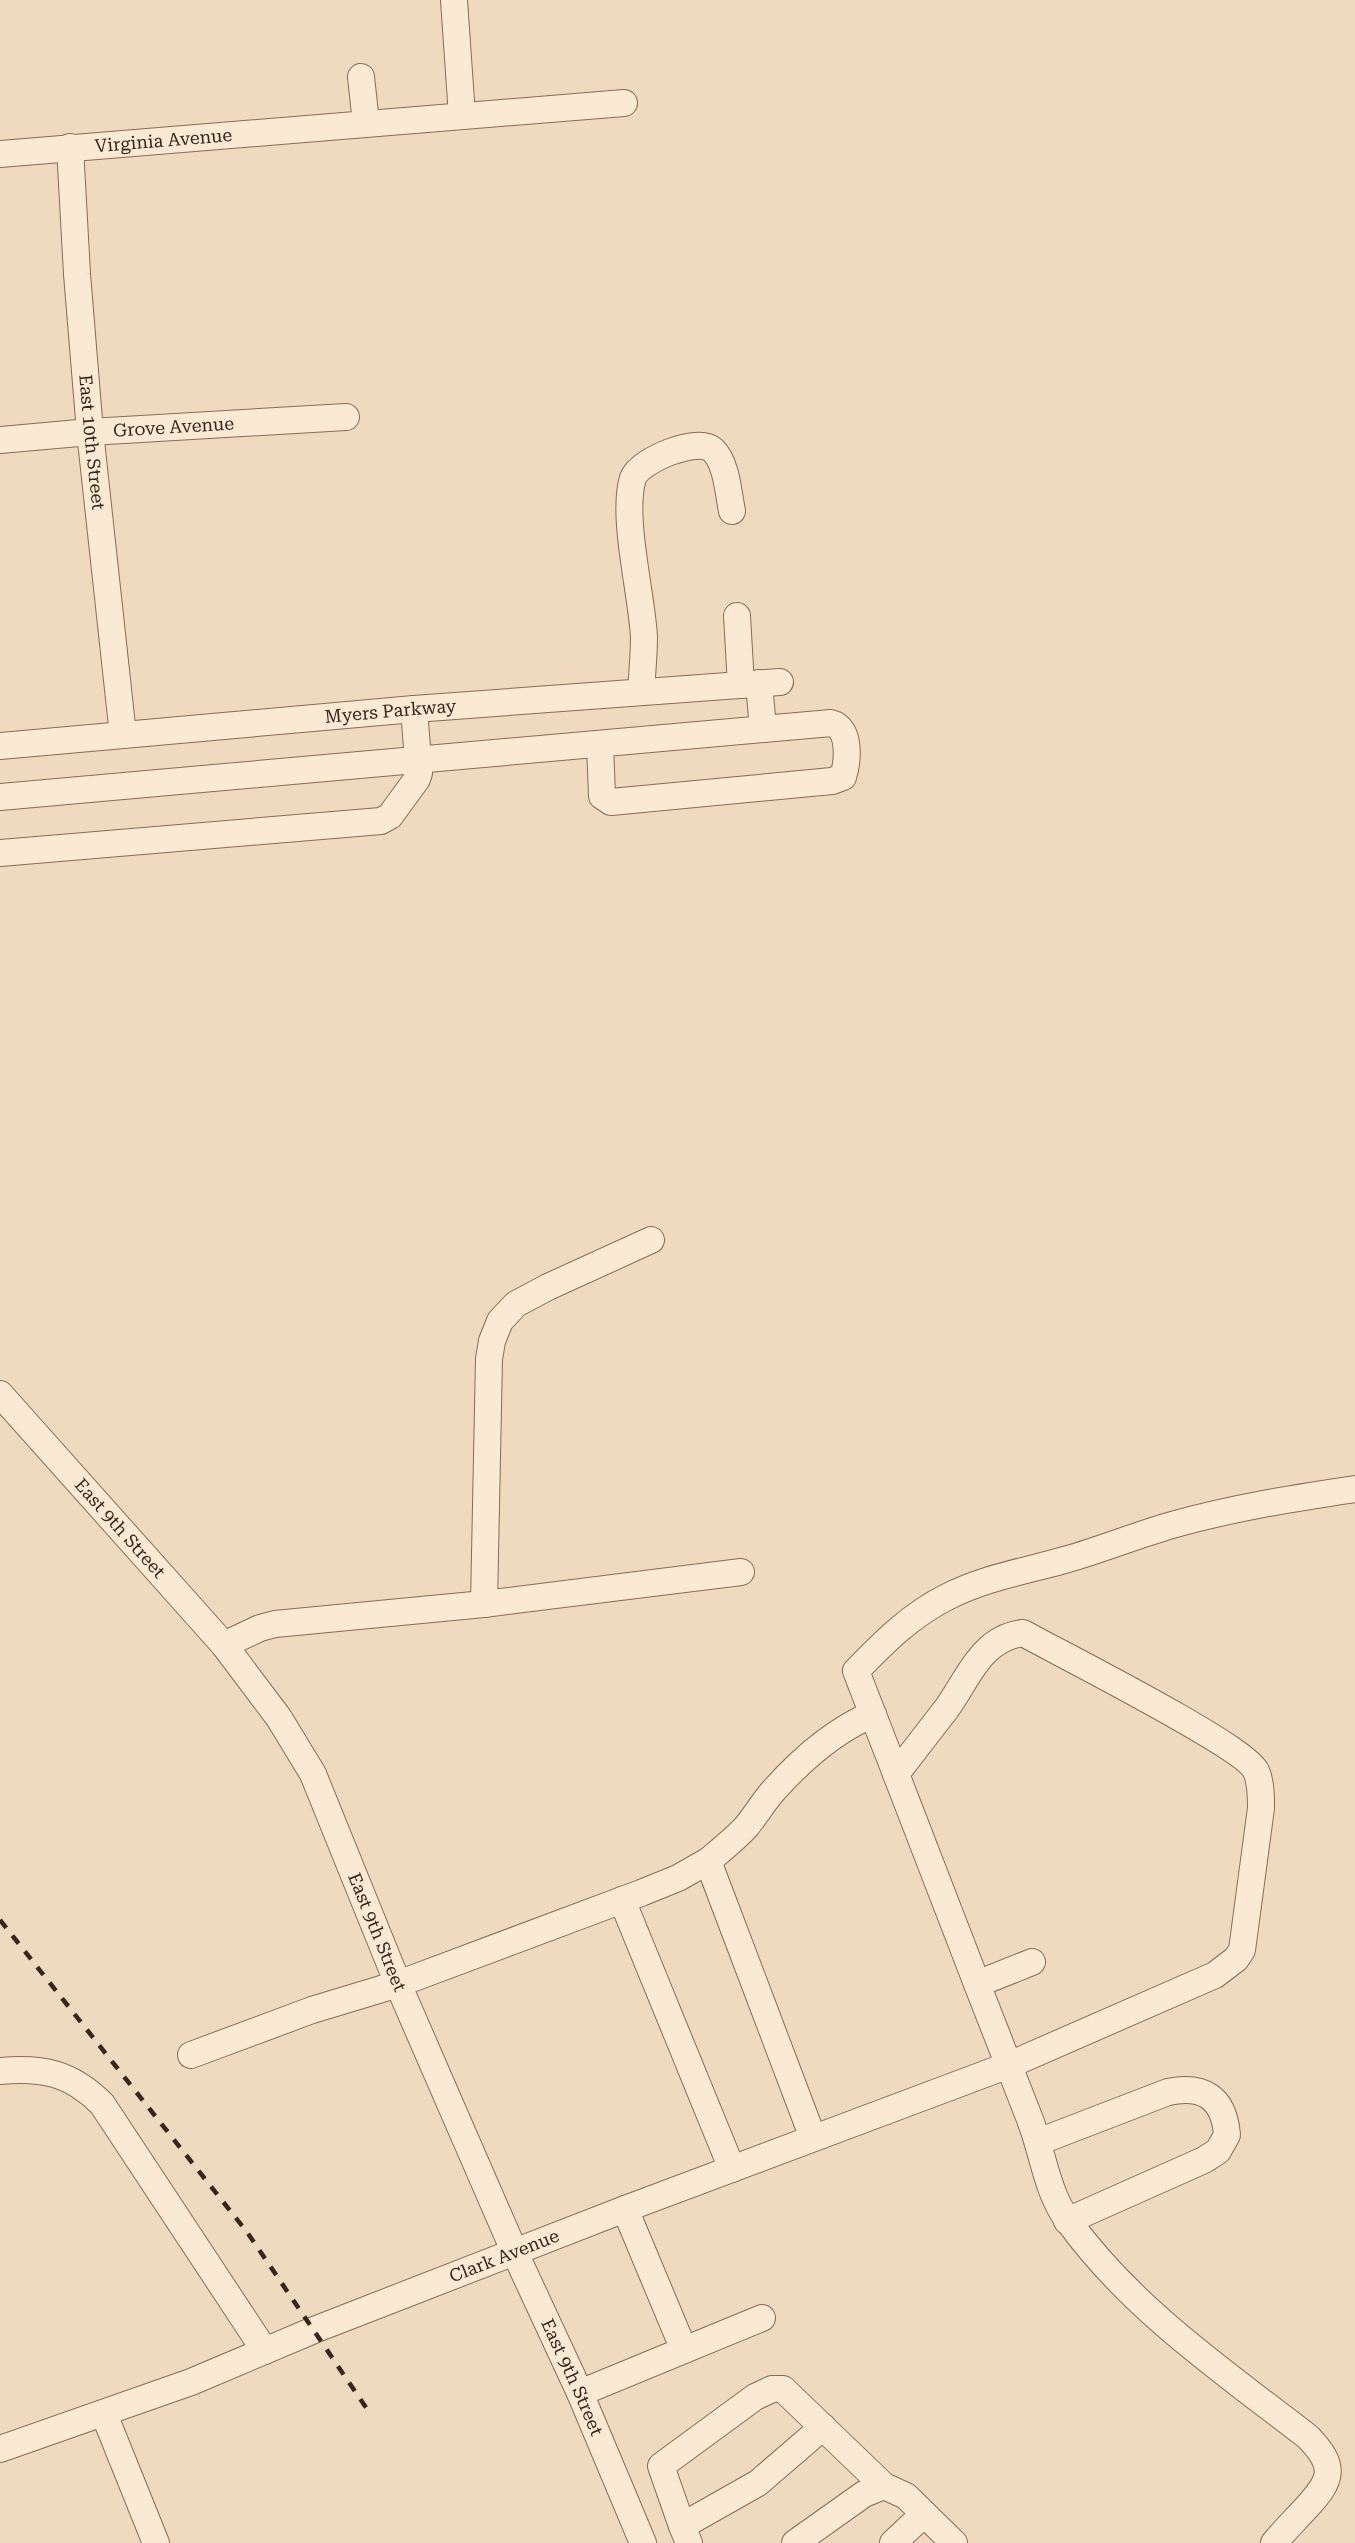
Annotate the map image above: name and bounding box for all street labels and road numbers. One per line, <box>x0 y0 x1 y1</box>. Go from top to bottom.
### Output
street label: Virginia Avenue <box>94 124 233 156</box>
street label: East 10th Street <box>75 374 109 511</box>
street label: Grove Avenue <box>112 413 235 441</box>
street label: Myers Parkway <box>324 695 457 727</box>
street label: East 9th Street <box>70 1474 170 1582</box>
street label: East 9th Street <box>344 1870 411 1995</box>
street label: Clark Avenue <box>446 2225 562 2286</box>
street label: East 9th Street <box>537 2315 608 2439</box>

